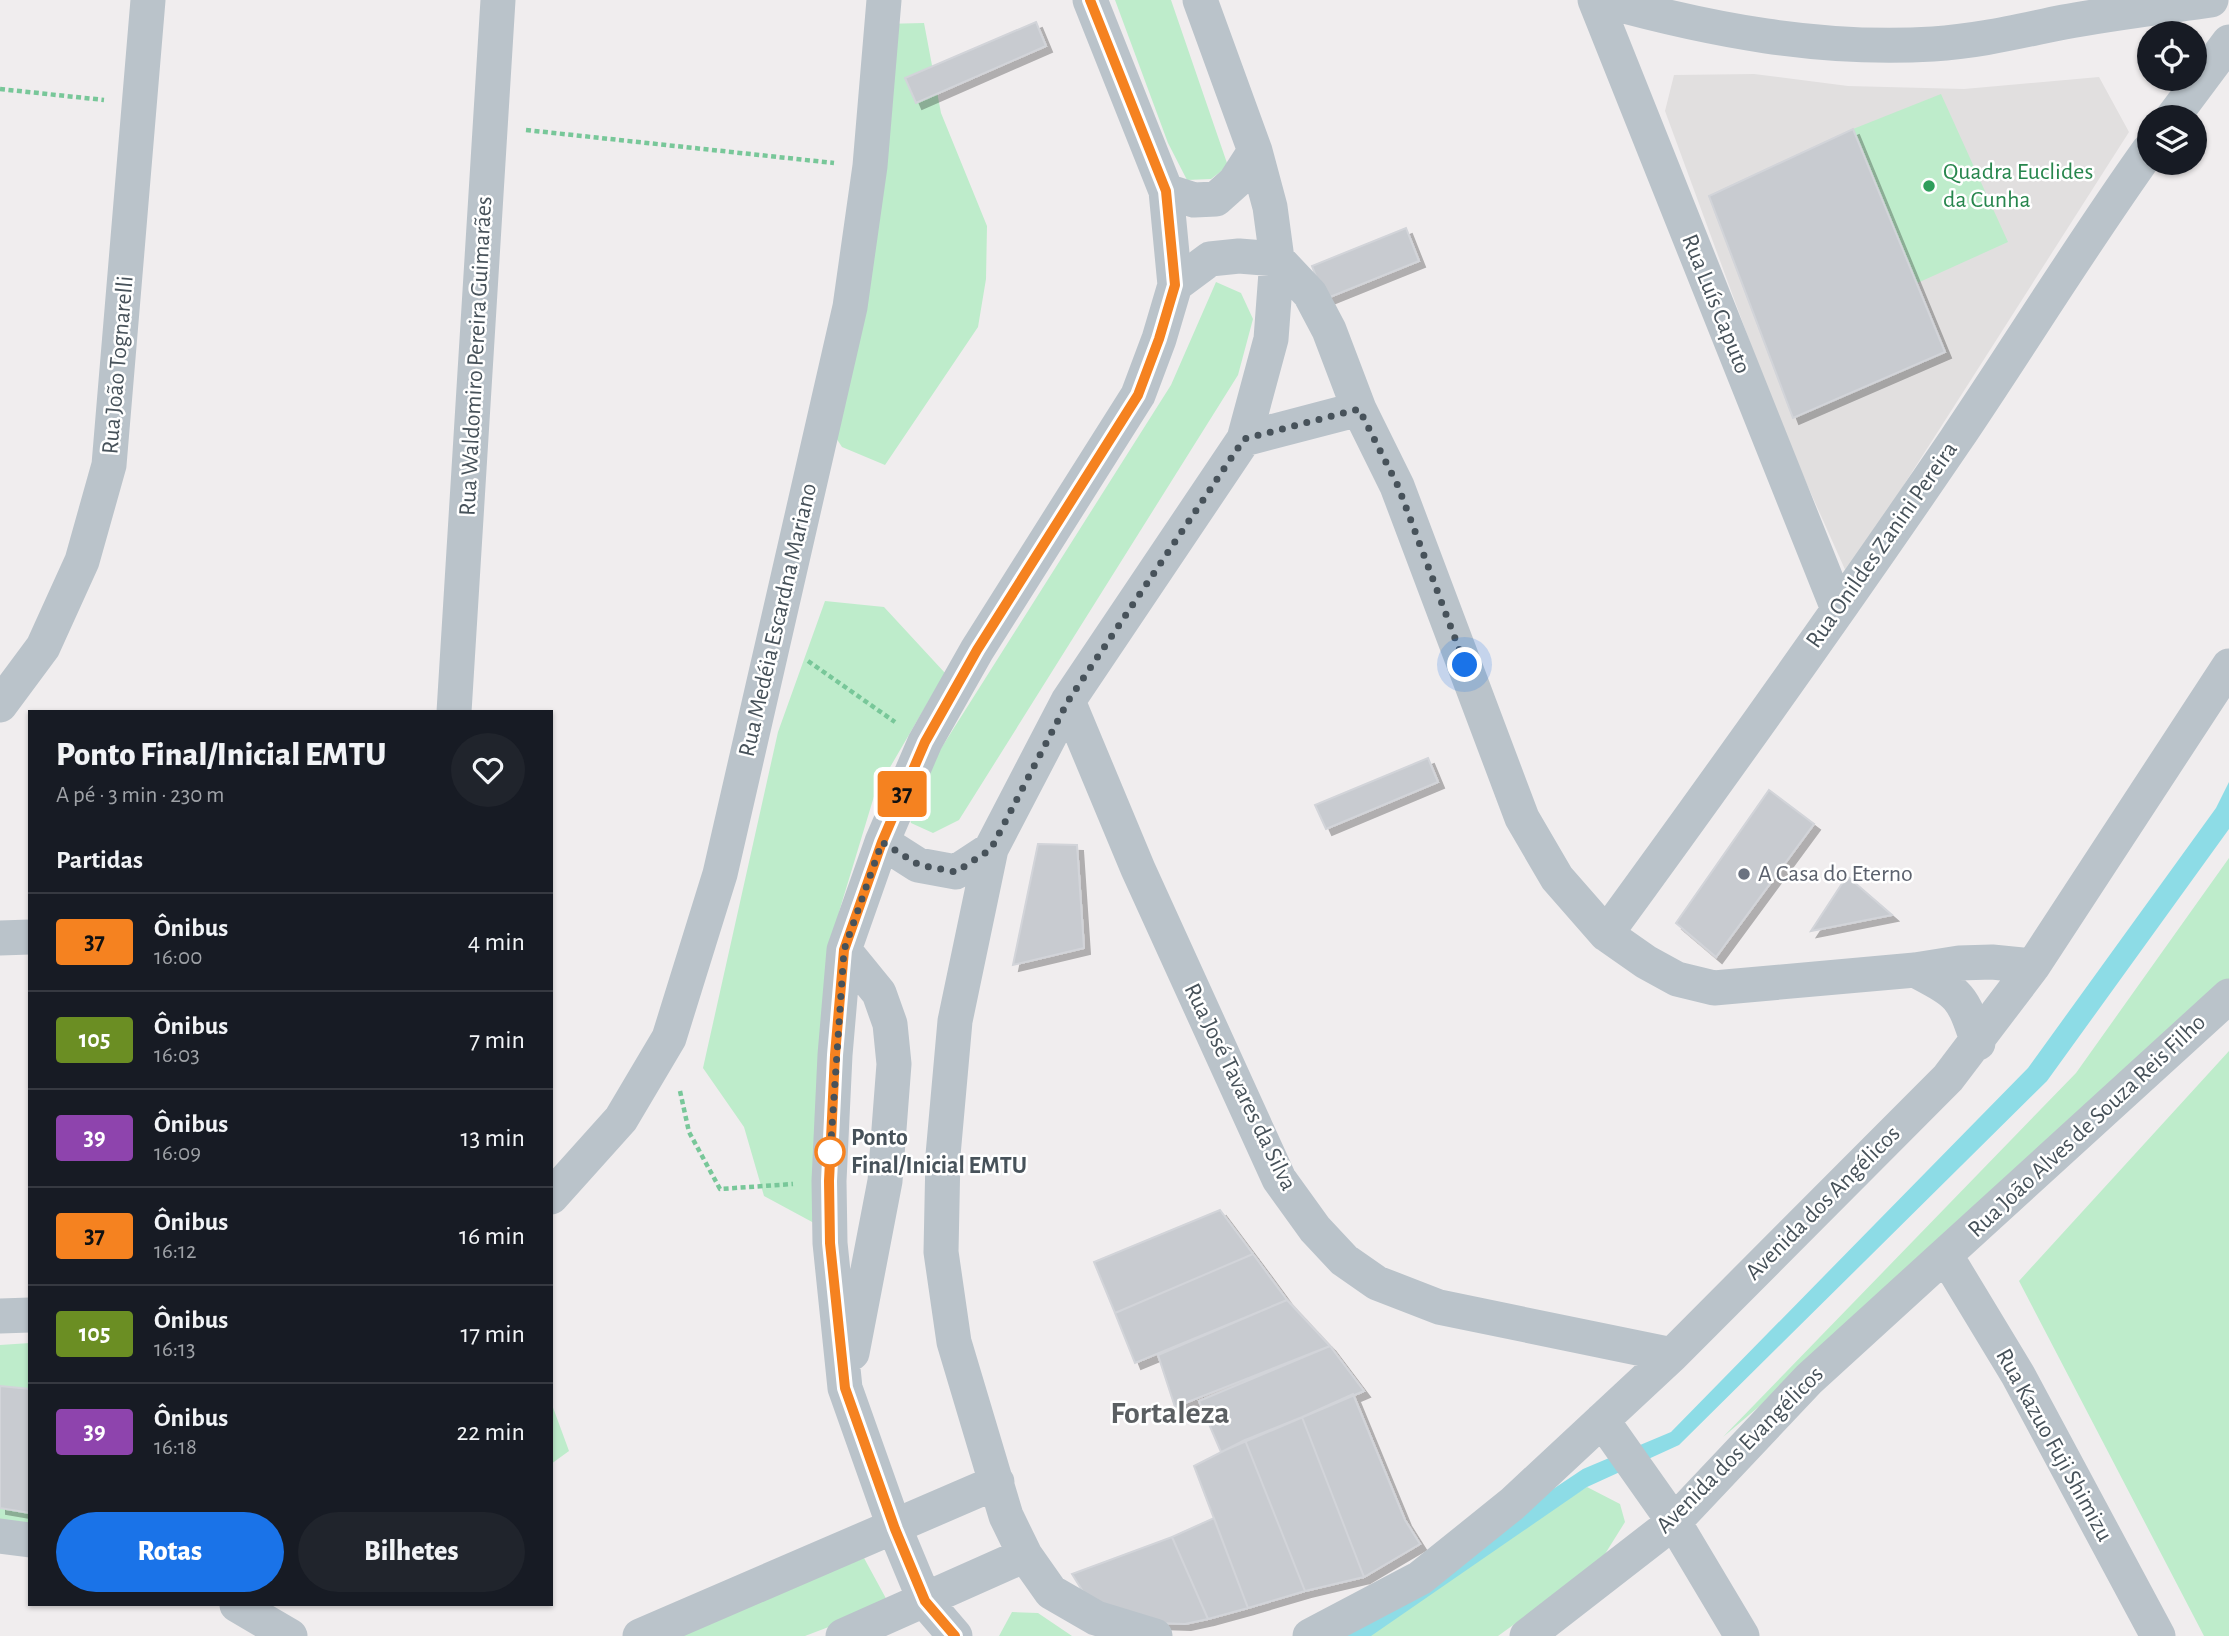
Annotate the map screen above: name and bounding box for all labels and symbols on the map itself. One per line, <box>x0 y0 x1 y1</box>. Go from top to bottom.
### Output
place label: Quadra Euclides da Cunha <box>1943 160 2093 212</box>
marker: Quadra Euclides da Cunha <box>1921 178 1937 194</box>
street label: Rua Waldomiro Pereira Guimarães <box>456 196 496 516</box>
street label: Rua Luís Caputo <box>1677 231 1755 377</box>
street label: Rua João Tognarelli <box>98 275 138 455</box>
street label: Rua Onildes Zanini Pereira <box>1802 438 1962 652</box>
street label: Rua Medéia Escardna Mariano <box>735 481 821 759</box>
your location <box>1447 647 1482 682</box>
line badge: 37 <box>870 771 934 817</box>
place label: A Casa do Eterno <box>1758 862 1913 886</box>
marker: A Casa do Eterno <box>1736 866 1752 882</box>
street label: Rua José Tavares da Silva <box>1179 980 1301 1194</box>
street label: Rua João Alves de Souza Reis Filho <box>1964 1010 2210 1242</box>
street label: Avenida dos Angélicos <box>1741 1121 1905 1285</box>
place label: Ponto Final/Inicial EMTU <box>851 1126 1027 1178</box>
marker: Ponto Final/Inicial EMTU <box>815 1137 845 1167</box>
street label: Rua Kazuo Fuji Shimizu <box>1991 1345 2117 1545</box>
street label: Avenida dos Evangélicos <box>1652 1362 1828 1538</box>
district label: Fortaleza <box>1110 1397 1230 1429</box>

